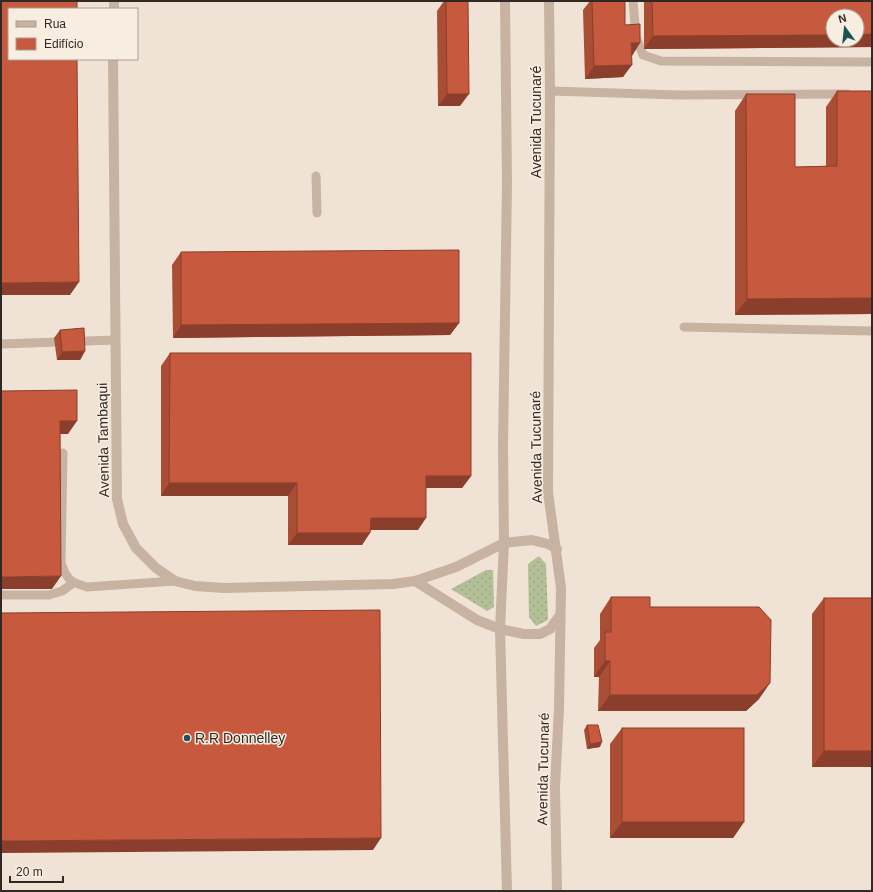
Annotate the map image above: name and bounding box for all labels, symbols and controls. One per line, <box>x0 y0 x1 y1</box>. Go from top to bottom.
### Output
legend <box>8 8 138 60</box>
north arrow <box>825 8 865 48</box>
text: N <box>837 12 848 25</box>
text: Rua <box>44 17 66 31</box>
text: Edifício <box>44 37 84 51</box>
street label: Avenida Tucunaré <box>528 65 544 178</box>
street label: Avenida Tambaqui <box>94 383 112 497</box>
street label: Avenida Tucunaré <box>527 390 545 503</box>
street label: Avenida Tucunaré <box>534 712 552 825</box>
place label: R.R Donnelley <box>195 730 285 746</box>
marker: R.R Donnelley <box>182 733 192 743</box>
scale bar <box>10 858 63 884</box>
text: 20 m <box>16 865 43 879</box>

